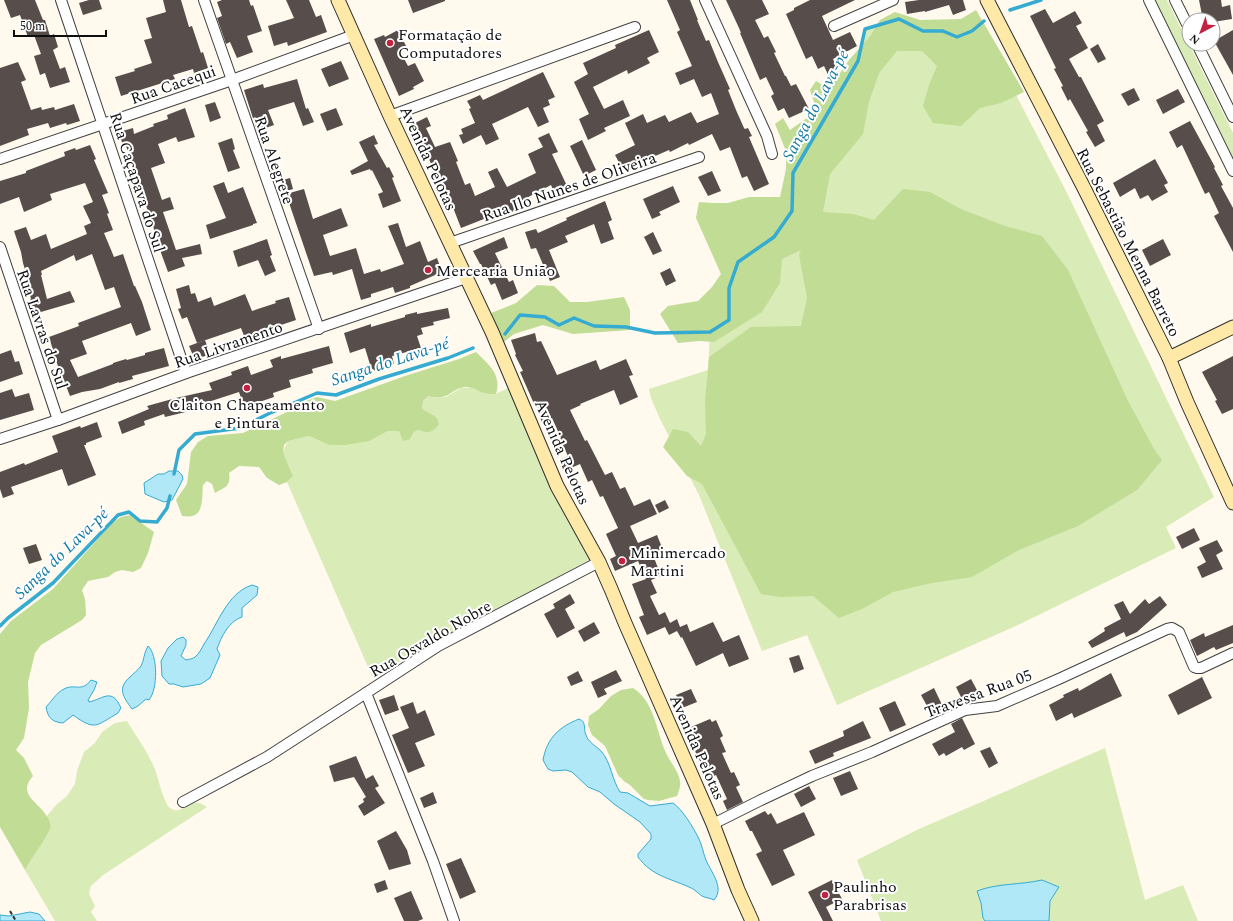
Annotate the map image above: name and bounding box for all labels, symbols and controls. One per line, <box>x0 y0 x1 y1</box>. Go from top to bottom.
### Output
scale bar <box>14 12 106 38</box>
north arrow <box>1181 12 1221 52</box>
text: 50 m <box>20 17 45 36</box>
place label: Formatação de Computadores <box>398 23 502 65</box>
text: N <box>1186 30 1204 49</box>
marker: Formatação de Computadores <box>385 38 395 48</box>
water label: Sanga do Lava-pé <box>775 44 857 166</box>
street label: Rua Cacequi <box>127 59 219 111</box>
street label: Avenida Pelotas <box>393 102 463 215</box>
street label: Rua Caçapava do Sul <box>103 109 171 256</box>
street label: Rua Alegrete <box>248 113 300 208</box>
street label: Rua Sebastião Menna Barreto <box>1070 144 1186 341</box>
street label: Rua Ilo Nunes de Oliveira <box>479 146 660 228</box>
place label: Mercearia União <box>436 259 555 283</box>
marker: Mercearia União <box>423 265 433 275</box>
street label: Rua Lavras do Sul <box>10 266 74 393</box>
street label: Rua Livramento <box>171 315 286 375</box>
water label: Sanga do Lava-pé <box>328 330 454 393</box>
marker: Claiton Chapeamento e Pintura <box>242 383 252 393</box>
place label: Claiton Chapeamento e Pintura <box>169 393 325 435</box>
street label: Avenida Pelotas <box>528 396 596 509</box>
water label: Sanga do Lava-pé <box>8 501 116 606</box>
place label: Minimercado Martini <box>630 541 726 583</box>
marker: Minimercado Martini <box>617 556 627 566</box>
street label: Rua Osvaldo Nobre <box>365 594 496 684</box>
street label: Travessa Rua 05 <box>921 663 1036 725</box>
street label: Avenida Pelotas <box>663 691 731 804</box>
place label: Paulinho Parabrisas <box>833 875 907 917</box>
marker: Paulinho Parabrisas <box>820 890 830 900</box>

